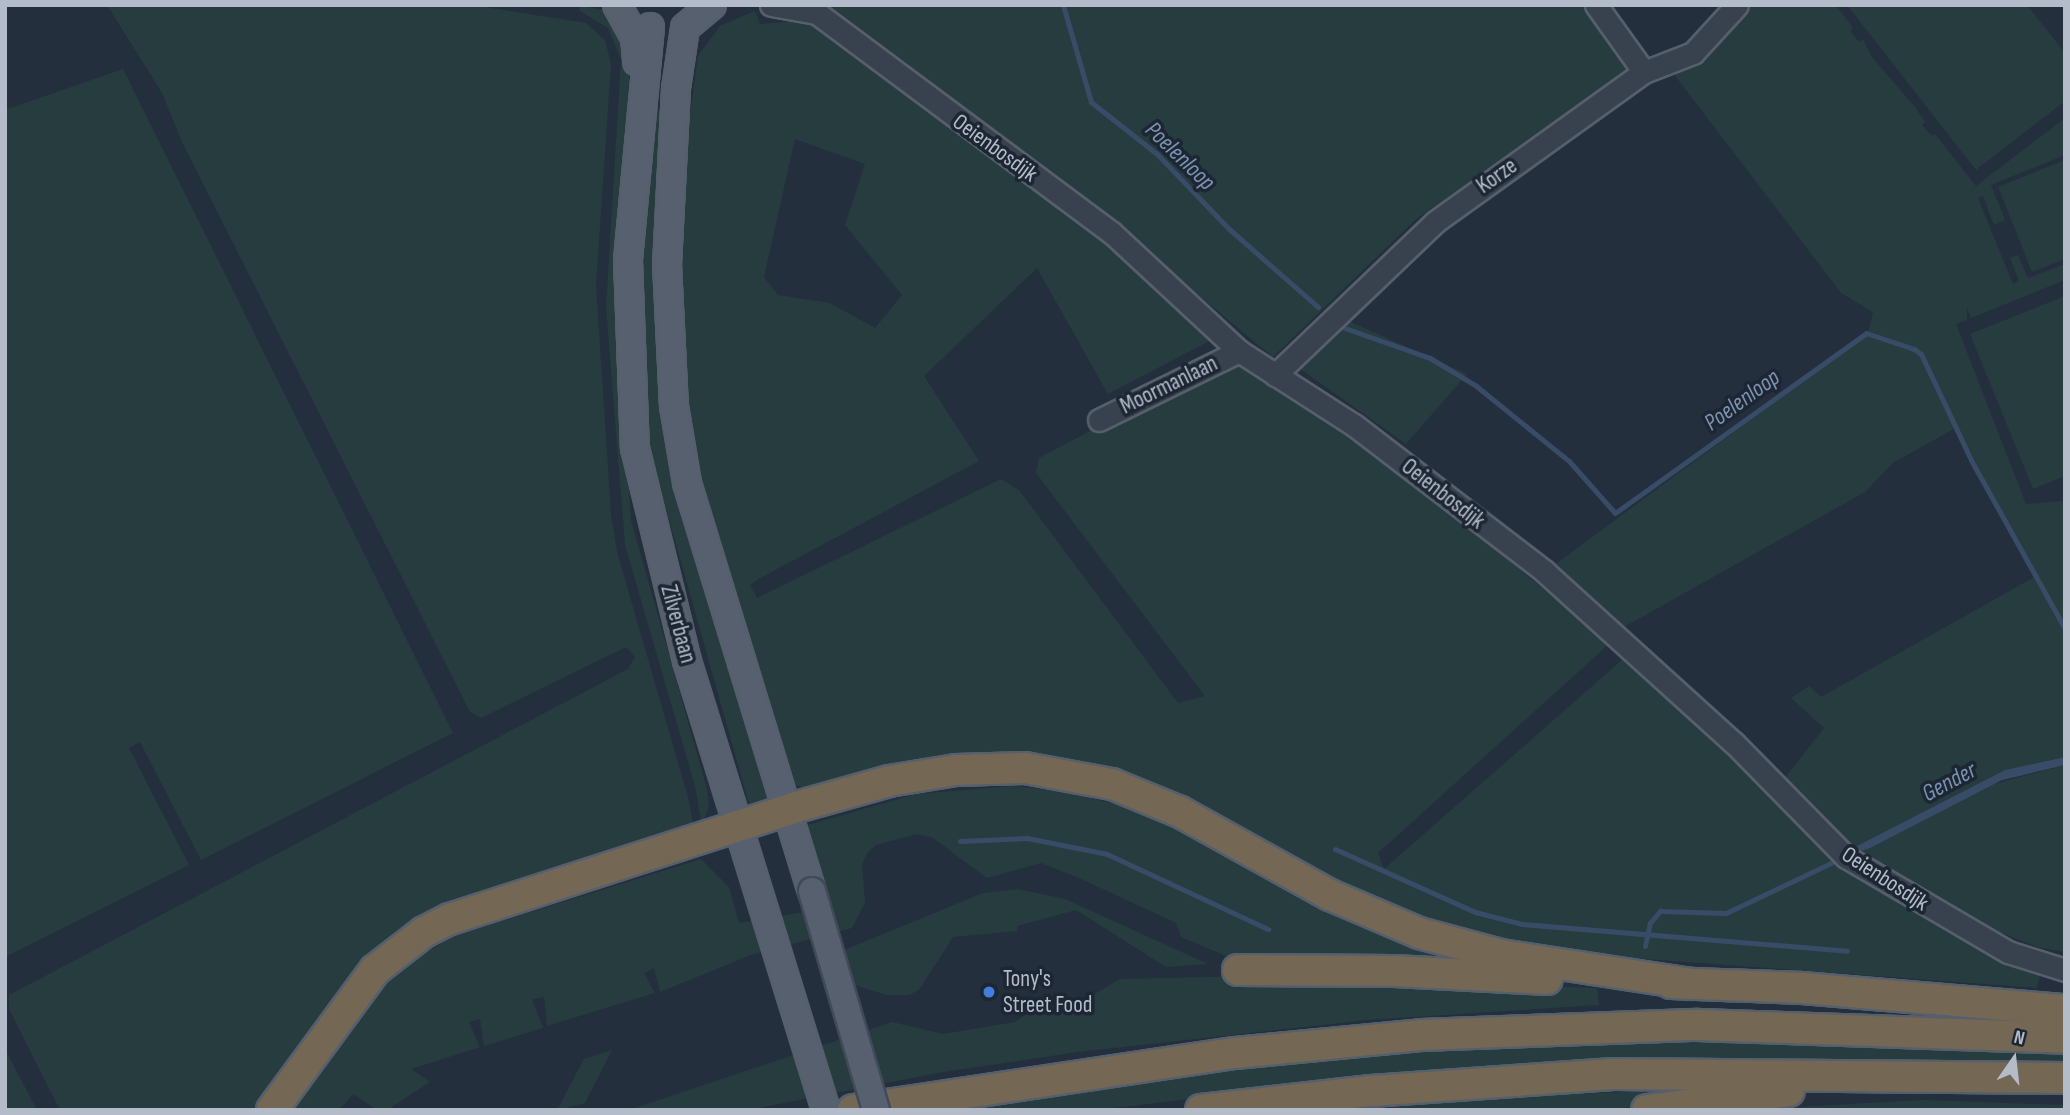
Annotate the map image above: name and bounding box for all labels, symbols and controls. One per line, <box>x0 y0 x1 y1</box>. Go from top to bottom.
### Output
street label: Oeienbosdijk <box>947 108 1043 188</box>
water label: Poelenloop <box>1139 116 1221 196</box>
street label: Korze <box>1471 152 1523 200</box>
street label: Moormanlaan <box>1116 350 1222 420</box>
water label: Poelenloop <box>1699 363 1785 437</box>
street label: Oeienbosdijk <box>1396 453 1490 535</box>
street label: Zilverbaan <box>654 582 702 666</box>
water label: Gender <box>1917 756 1981 808</box>
street label: Oeienbosdijk <box>1836 841 1934 917</box>
place label: Tony's Street Food <box>1003 965 1092 1019</box>
marker: Tony's Street Food <box>981 984 997 1000</box>
north arrow <box>1979 1024 2049 1094</box>
text: N <box>2011 1026 2027 1051</box>

